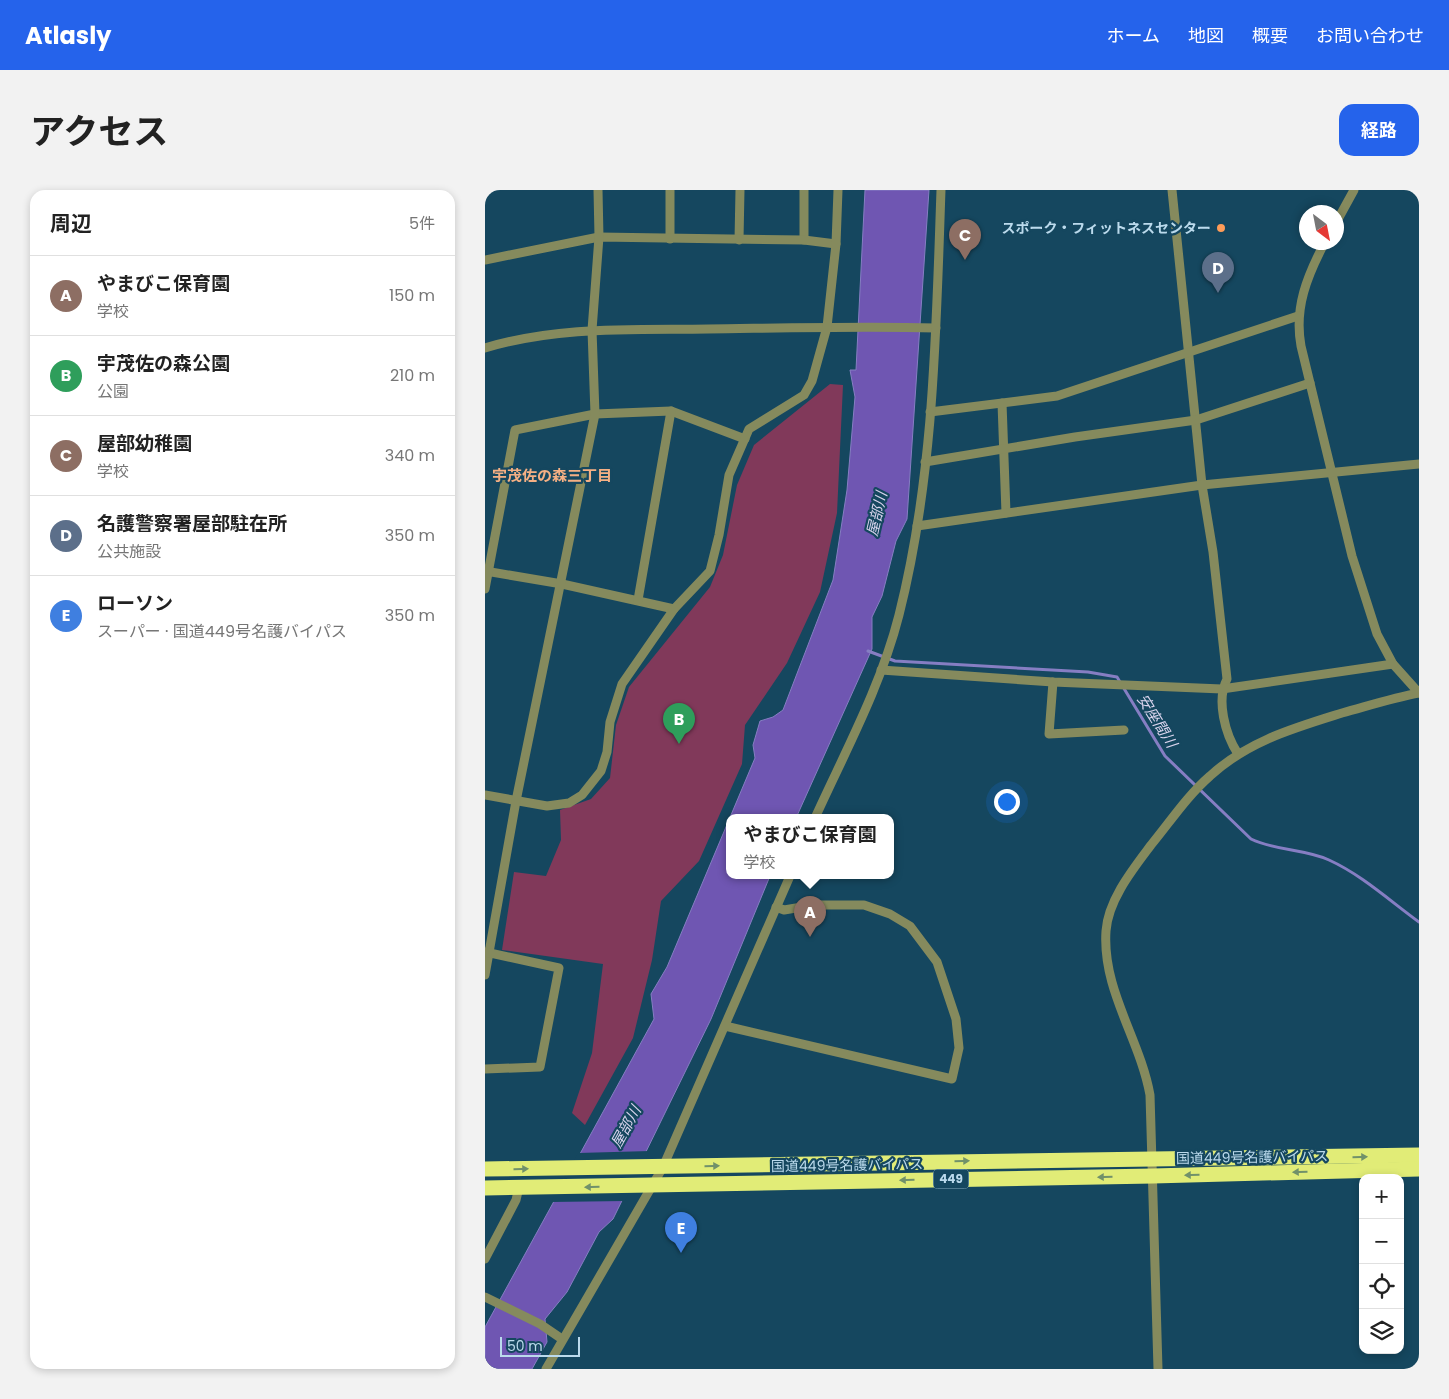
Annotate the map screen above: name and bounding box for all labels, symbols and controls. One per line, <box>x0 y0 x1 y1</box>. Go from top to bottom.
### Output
text: Atlasly <box>25 19 111 52</box>
text: ホーム <box>1107 23 1160 48</box>
text: 地図 <box>1188 23 1224 48</box>
text: 概要 <box>1252 23 1288 48</box>
text: お問い合わせ <box>1316 23 1424 48</box>
button: 経路 <box>1339 104 1419 156</box>
text: アクセス <box>30 107 168 156</box>
north arrow <box>1299 205 1344 250</box>
text: 周辺 <box>50 209 92 238</box>
text: 5件 <box>409 212 435 235</box>
place label: スポーク・フィットネスセンター <box>1002 218 1211 238</box>
pin: C <box>949 219 981 260</box>
marker: スポーク・フィットネスセンター <box>1215 222 1227 234</box>
pin: D <box>1202 252 1234 293</box>
text: やまびこ保育園 <box>97 270 230 297</box>
text: A <box>60 284 72 307</box>
text: 150 m <box>389 284 435 307</box>
text: 学校 <box>97 300 129 323</box>
text: 宇茂佐の森公園 <box>97 350 230 377</box>
text: B <box>61 364 71 387</box>
text: 210 m <box>390 364 435 387</box>
text: 公園 <box>97 380 129 403</box>
text: 屋部幼稚園 <box>97 430 192 457</box>
text: C <box>60 444 72 467</box>
text: 340 m <box>385 444 435 467</box>
text: 学校 <box>97 460 129 483</box>
district label: 宇茂佐の森三丁目 <box>492 465 612 486</box>
water label: 屋部川 <box>861 488 892 538</box>
text: 名護警察署屋部駐在所 <box>97 510 287 537</box>
text: D <box>60 524 72 547</box>
text: 350 m <box>385 524 435 547</box>
text: 公共施設 <box>97 540 161 563</box>
text: ローソン <box>97 590 173 617</box>
text: E <box>62 604 70 627</box>
text: 350 m <box>385 604 435 627</box>
text: スーパー · 国道449号名護バイパス <box>97 620 347 643</box>
water label: 安座間川 <box>1133 690 1183 753</box>
pin: B <box>663 703 695 744</box>
your location <box>994 789 1020 815</box>
popup <box>726 814 894 879</box>
text: やまびこ保育園 <box>743 821 877 848</box>
text: 学校 <box>743 851 776 874</box>
pin: A <box>794 896 826 937</box>
water label: 屋部川 <box>605 1100 647 1152</box>
street label: 国道449号名護バイパス <box>1176 1146 1328 1168</box>
one-way arrow <box>1352 1153 1368 1161</box>
street label: 国道449号名護バイパス <box>771 1154 923 1176</box>
one-way arrow <box>954 1157 970 1165</box>
one-way arrow <box>704 1162 720 1170</box>
one-way arrow <box>514 1165 530 1173</box>
one-way arrow <box>1292 1169 1308 1177</box>
road number: 449 <box>933 1170 969 1189</box>
one-way arrow <box>1183 1171 1199 1179</box>
one-way arrow <box>1096 1173 1112 1181</box>
map controls <box>1359 1174 1404 1354</box>
button: + <box>1359 1174 1404 1219</box>
one-way arrow <box>899 1176 915 1184</box>
one-way arrow <box>583 1183 599 1191</box>
pin: E <box>665 1212 697 1253</box>
button: − <box>1359 1219 1404 1264</box>
button: locate <box>1359 1264 1404 1309</box>
button: layers <box>1359 1309 1404 1354</box>
scale bar <box>500 1334 580 1357</box>
text: 50 m <box>507 1336 543 1356</box>

